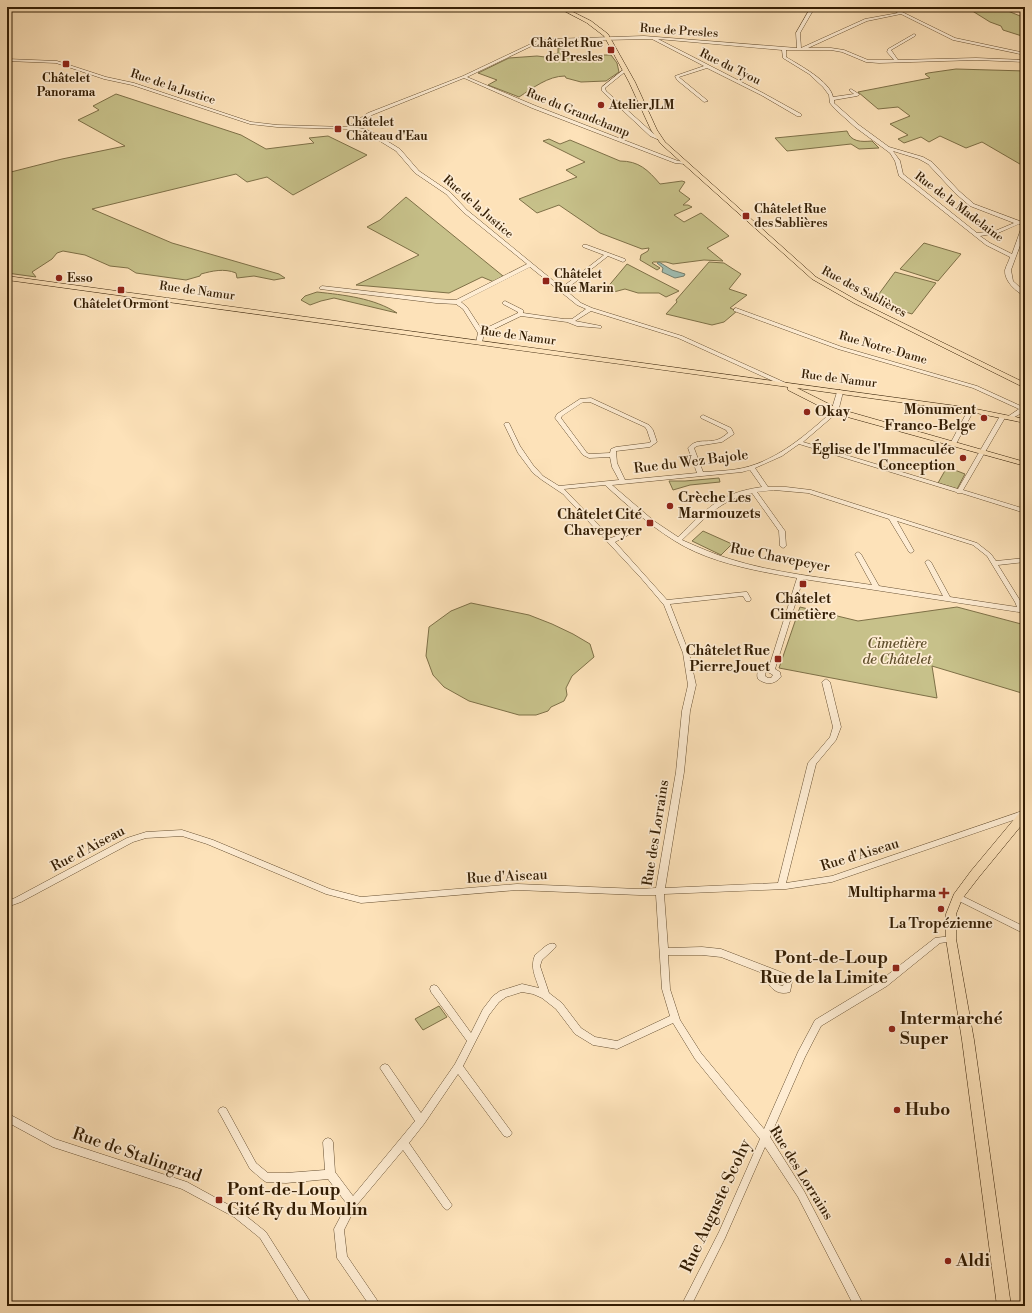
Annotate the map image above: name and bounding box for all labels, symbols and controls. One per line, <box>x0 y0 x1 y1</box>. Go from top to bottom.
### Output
street label: Rue de Presles <box>639 21 719 41</box>
place label: Châtelet Rue de Presles <box>531 36 604 65</box>
marker: Châtelet Rue de Presles <box>606 45 616 55</box>
street label: Rue du Tyou <box>697 46 763 88</box>
marker: Châtelet Panorama <box>61 59 71 69</box>
street label: Rue de la Justice <box>128 66 218 108</box>
place label: Châtelet Panorama <box>37 71 96 100</box>
street label: Rue du Grandchamp <box>524 85 632 141</box>
place label: Atelier JLM <box>608 98 674 113</box>
marker: Atelier JLM <box>596 100 606 110</box>
place label: Châtelet Château d'Eau <box>346 115 428 144</box>
marker: Châtelet Château d'Eau <box>333 124 343 134</box>
street label: Rue de la Madelaine <box>912 169 1006 245</box>
street label: Rue de la Justice <box>440 172 516 242</box>
place label: Châtelet Rue des Sablières <box>754 202 828 231</box>
marker: Châtelet Rue des Sablières <box>741 211 751 221</box>
street label: Rue des Sablières <box>819 263 909 321</box>
place label: Châtelet Rue Marin <box>554 267 614 296</box>
place label: Esso <box>67 271 93 286</box>
marker: Esso <box>54 273 64 283</box>
marker: Châtelet Rue Marin <box>541 276 551 286</box>
street label: Rue de Namur <box>158 278 236 304</box>
marker: Châtelet Ormont <box>116 285 126 295</box>
place label: Châtelet Ormont <box>73 297 169 312</box>
street label: Rue de Namur <box>479 323 557 349</box>
street label: Rue Notre-Dame <box>837 328 929 368</box>
street label: Rue de Namur <box>800 367 878 391</box>
place label: Monument Franco-Belge <box>884 401 977 435</box>
place label: Okay <box>815 403 851 421</box>
marker: Okay <box>802 407 812 417</box>
marker: Monument Franco-Belge <box>979 413 989 423</box>
place label: Église de l'Immaculée Conception <box>812 439 955 475</box>
street label: Rue du Wez Bajole <box>633 446 749 478</box>
marker: Église de l'Immaculée Conception <box>958 453 968 463</box>
place label: Crèche Les Marmouzets <box>678 489 761 523</box>
marker: Crèche Les Marmouzets <box>665 501 675 511</box>
place label: Châtelet Cité Chavepeyer <box>557 506 642 540</box>
marker: Châtelet Cité Chavepeyer <box>645 518 655 528</box>
street label: Rue Chavepeyer <box>729 540 831 576</box>
marker: Châtelet Cimetière <box>798 579 808 589</box>
place label: Châtelet Cimetière <box>770 590 837 624</box>
park label: Cimetière de Châtelet <box>862 635 932 669</box>
place label: Châtelet Rue Pierre Jouet <box>686 642 771 676</box>
marker: Châtelet Rue Pierre Jouet <box>773 654 783 664</box>
street label: Rue des Lorrains <box>639 779 673 887</box>
street label: Rue d'Aiseau <box>48 822 128 876</box>
street label: Rue d'Aiseau <box>819 835 901 875</box>
street label: Rue d'Aiseau <box>466 866 548 888</box>
place label: Multipharma <box>848 884 936 902</box>
marker: Multipharma <box>939 888 949 898</box>
marker: La Tropézienne <box>936 904 946 914</box>
place label: La Tropézienne <box>889 915 993 933</box>
place label: Pont-de-Loup Rue de la Limite <box>760 947 888 989</box>
marker: Pont-de-Loup Rue de la Limite <box>891 963 901 973</box>
place label: Intermarché Super <box>900 1008 1003 1050</box>
marker: Intermarché Super <box>887 1024 897 1034</box>
place label: Hubo <box>905 1099 950 1121</box>
marker: Hubo <box>892 1105 902 1115</box>
street label: Rue de Stalingrad <box>69 1123 205 1188</box>
street label: Rue des Lorrains <box>765 1123 837 1223</box>
street label: Rue Auguste Scohy <box>675 1135 757 1276</box>
place label: Pont-de-Loup Cité Ry du Moulin <box>227 1179 368 1221</box>
marker: Pont-de-Loup Cité Ry du Moulin <box>214 1195 224 1205</box>
place label: Aldi <box>955 1250 990 1272</box>
marker: Aldi <box>943 1256 953 1266</box>

